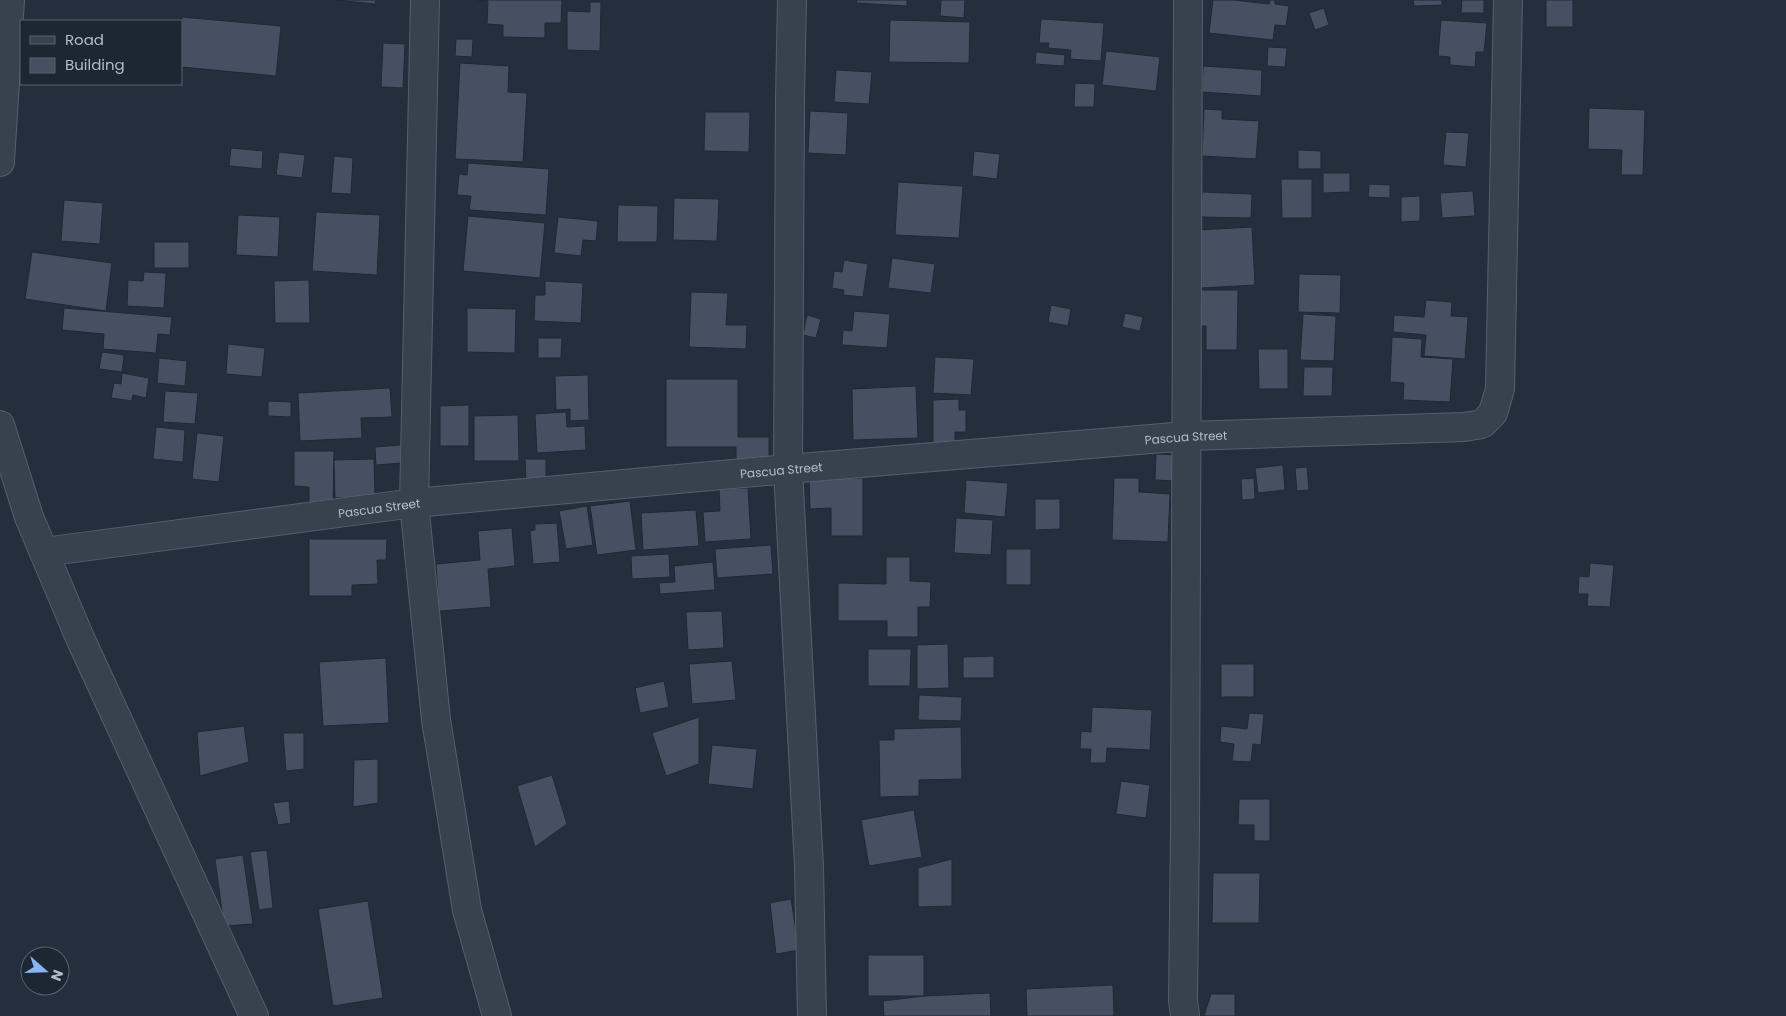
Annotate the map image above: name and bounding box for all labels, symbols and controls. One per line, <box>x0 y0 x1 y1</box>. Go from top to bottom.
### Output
legend <box>20 20 182 85</box>
text: Road <box>65 29 104 50</box>
text: Building <box>65 54 125 75</box>
street label: Pascua Street <box>1144 426 1228 448</box>
street label: Pascua Street <box>739 458 823 482</box>
street label: Pascua Street <box>337 494 421 521</box>
north arrow <box>20 946 70 996</box>
text: N <box>46 967 68 984</box>

